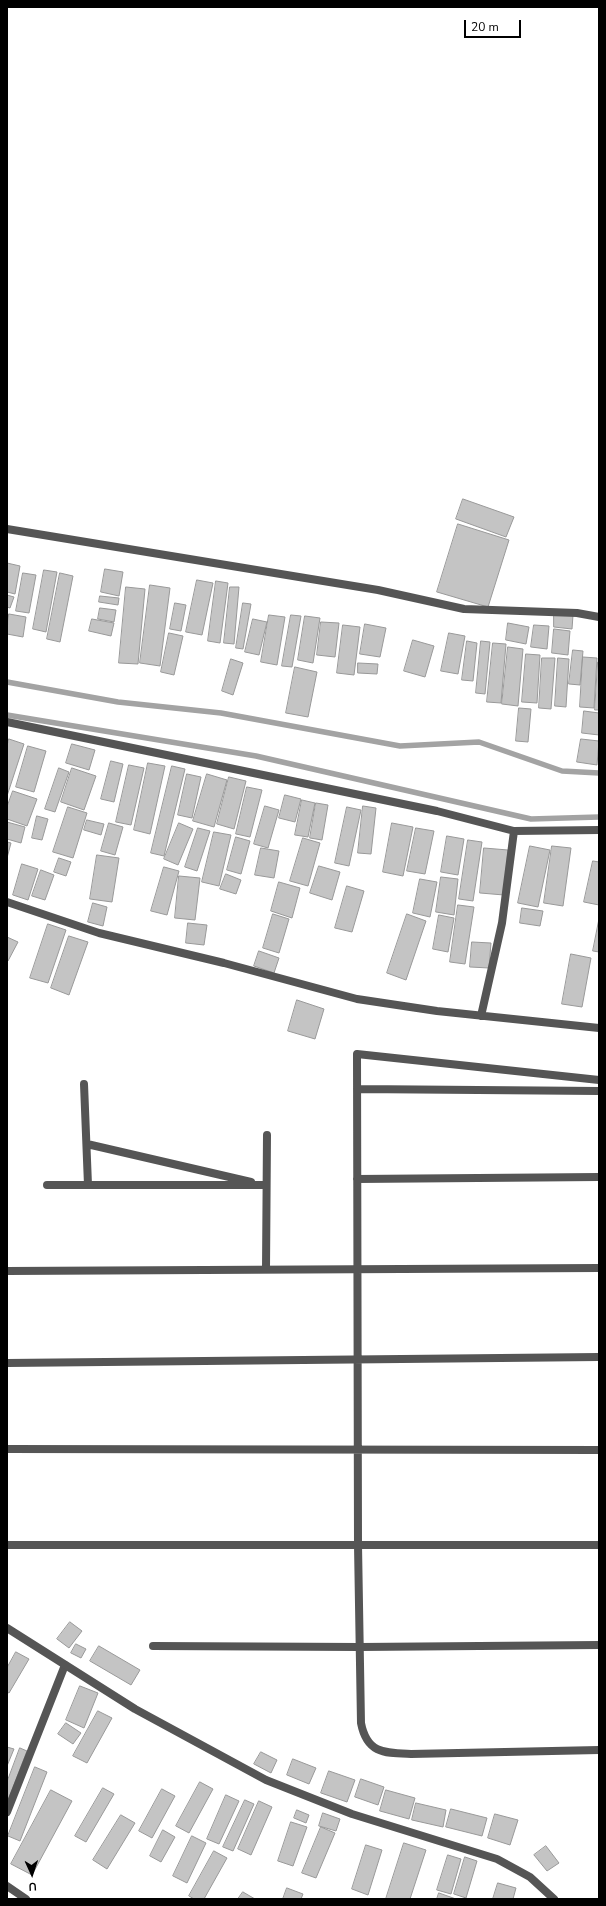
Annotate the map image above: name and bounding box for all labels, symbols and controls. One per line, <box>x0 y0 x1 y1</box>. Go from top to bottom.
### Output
scale bar <box>466 12 523 38</box>
text: 20 m <box>471 19 499 35</box>
north arrow <box>12 1854 52 1894</box>
text: U <box>28 1879 37 1894</box>

